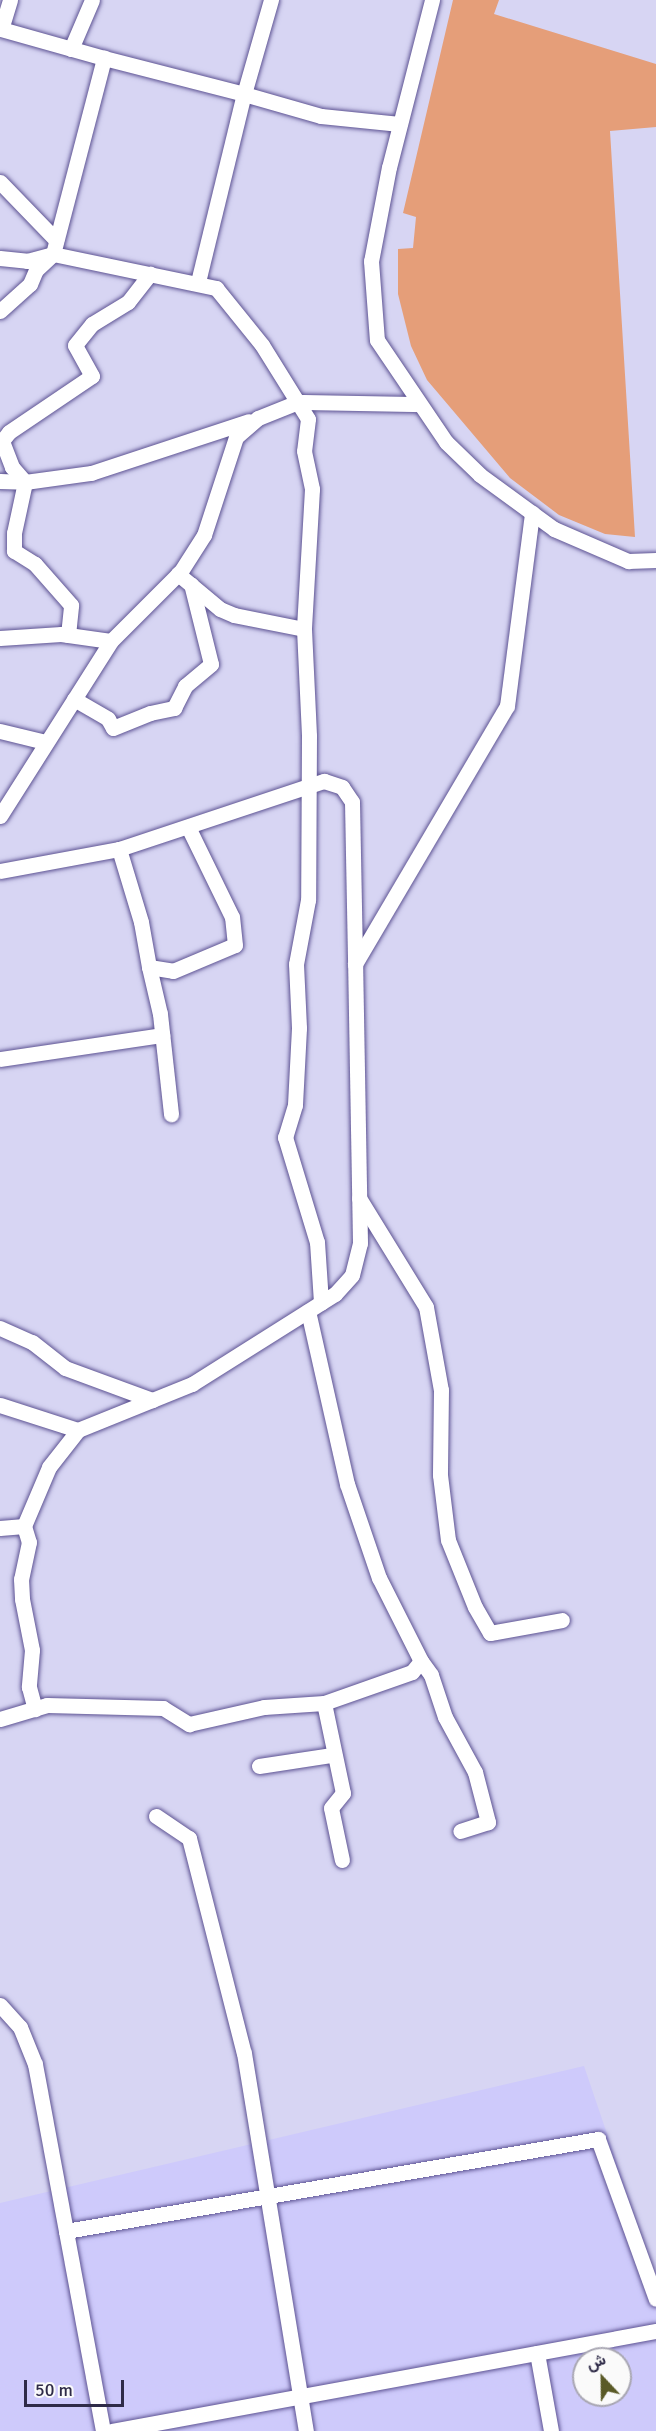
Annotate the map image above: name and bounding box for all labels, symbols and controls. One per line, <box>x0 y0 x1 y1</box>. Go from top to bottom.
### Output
north arrow <box>572 2347 632 2407</box>
text: ش <box>583 2349 609 2375</box>
scale bar <box>27 2368 128 2406</box>
text: 50 m <box>35 2379 73 2401</box>

